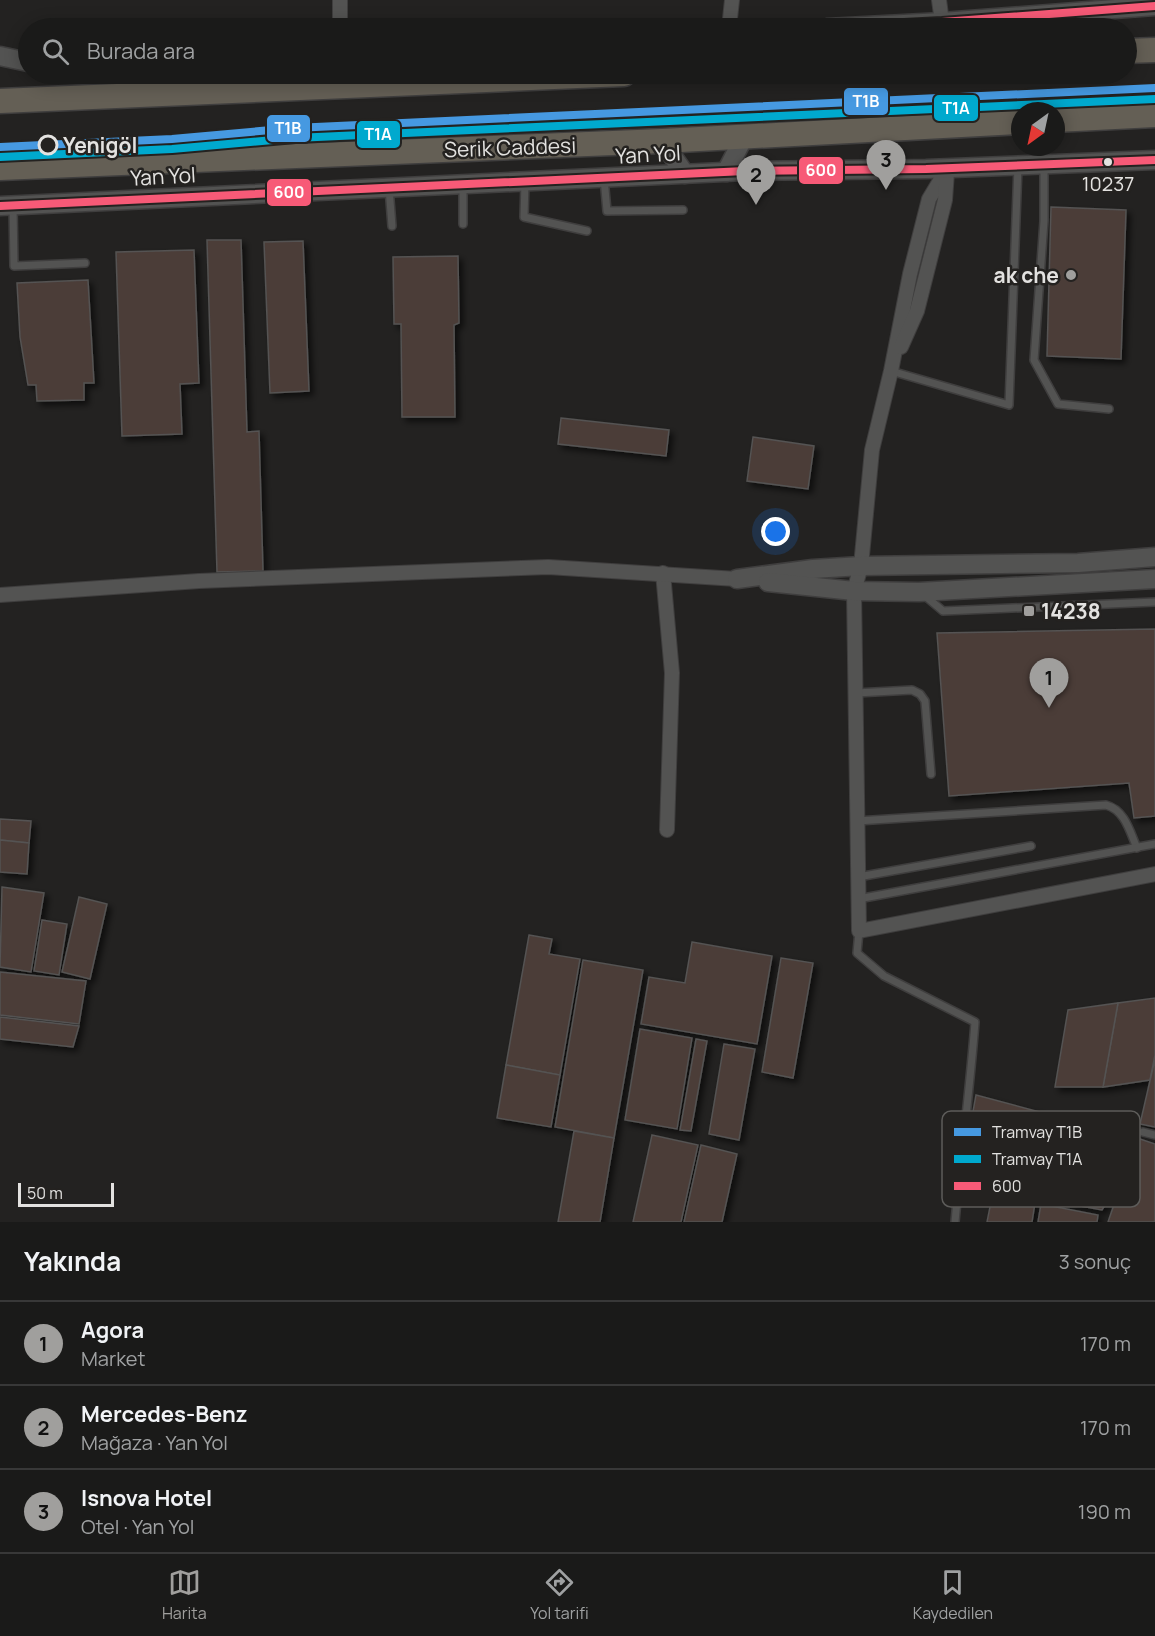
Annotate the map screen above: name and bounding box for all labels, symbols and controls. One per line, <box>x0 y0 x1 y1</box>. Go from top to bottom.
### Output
search box <box>18 18 1137 84</box>
icon: search <box>39 35 72 68</box>
text: Burada ara <box>87 36 195 66</box>
line badge: T1B <box>843 87 889 116</box>
text: T1B <box>853 90 879 112</box>
line badge: T1A <box>933 94 979 122</box>
text: T1A <box>942 97 970 119</box>
north arrow <box>1011 102 1065 156</box>
line badge: T1B <box>266 114 311 143</box>
text: T1B <box>275 117 301 139</box>
line badge: T1A <box>356 120 401 149</box>
text: T1A <box>364 123 392 145</box>
place label: Yenigöl <box>63 131 137 159</box>
street label: Serik Caddesi <box>444 131 576 163</box>
marker: Yenigöl <box>38 135 58 155</box>
street label: Yan Yol <box>614 138 682 170</box>
pin: 3 <box>866 140 906 190</box>
pin: 2 <box>736 156 776 205</box>
line badge: 600 <box>798 156 844 185</box>
marker: 10237 <box>1102 156 1114 168</box>
text: 600 <box>806 159 837 181</box>
street label: Yan Yol <box>129 160 197 192</box>
place label: 10237 <box>1082 170 1134 197</box>
line badge: 600 <box>266 178 312 207</box>
text: 600 <box>274 181 305 203</box>
place label: ak che <box>994 261 1059 289</box>
marker: ak che <box>1064 268 1078 282</box>
your location <box>761 517 790 546</box>
place label: 14238 <box>1041 597 1101 625</box>
marker: 14238 <box>1022 604 1036 618</box>
pin: 1 <box>1030 658 1068 708</box>
legend <box>942 1111 1140 1207</box>
text: Tramvay T1B <box>992 1121 1082 1143</box>
text: Tramvay T1A <box>992 1148 1082 1170</box>
text: 600 <box>992 1175 1021 1197</box>
scale bar <box>18 1180 114 1208</box>
text: 50 m <box>27 1182 63 1204</box>
text: Yakında <box>24 1243 121 1279</box>
text: 3 sonuç <box>1059 1248 1131 1275</box>
text: Agora <box>81 1315 144 1345</box>
text: 1 <box>39 1330 48 1357</box>
text: 170 m <box>1080 1330 1131 1357</box>
text: Market <box>81 1345 146 1372</box>
text: Mercedes-Benz <box>81 1399 247 1429</box>
text: 2 <box>38 1414 49 1441</box>
text: 170 m <box>1080 1414 1131 1441</box>
text: Mağaza · Yan Yol <box>81 1429 228 1456</box>
text: Isnova Hotel <box>81 1483 212 1513</box>
text: 3 <box>38 1498 49 1525</box>
text: 190 m <box>1078 1498 1131 1525</box>
text: Otel · Yan Yol <box>81 1513 195 1540</box>
tab: Harita <box>162 1566 207 1624</box>
tab: Yol tarifi <box>530 1566 589 1624</box>
tab: Kaydedilen <box>913 1566 993 1624</box>

